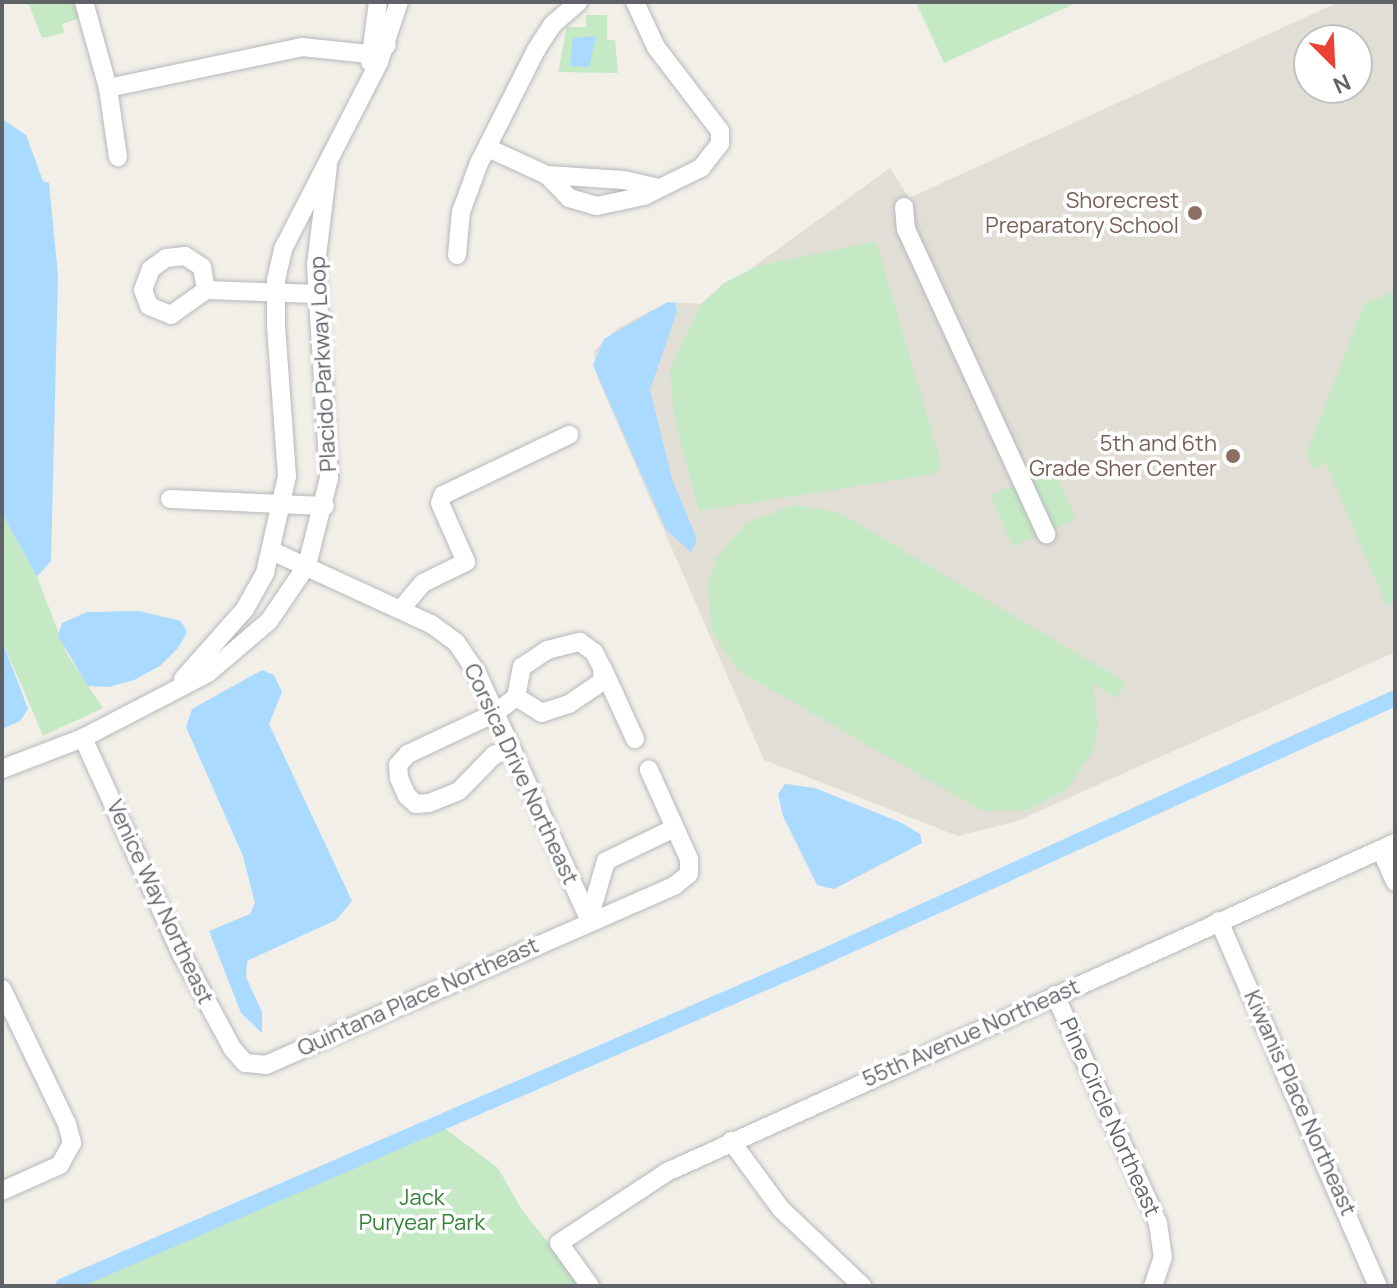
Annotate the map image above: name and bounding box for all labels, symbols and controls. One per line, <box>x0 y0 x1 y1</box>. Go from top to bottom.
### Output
north arrow <box>1293 24 1373 104</box>
text: N <box>1329 67 1355 101</box>
place label: Shorecrest Preparatory School <box>985 187 1179 238</box>
marker: Shorecrest Preparatory School <box>1186 204 1204 222</box>
street label: Placido Parkway Loop <box>304 255 342 473</box>
place label: 5th and 6th Grade Sher Center <box>1029 430 1217 482</box>
marker: 5th and 6th Grade Sher Center <box>1224 447 1242 465</box>
street label: Corsica Drive Northeast <box>458 659 584 889</box>
street label: Venice Way Northeast <box>101 796 219 1008</box>
street label: Quintana Place Northeast <box>294 932 542 1062</box>
street label: 55th Avenue Northeast <box>859 973 1083 1093</box>
street label: Kiwanis Place Northeast <box>1238 986 1362 1220</box>
street label: Pine Circle Northeast <box>1054 1014 1166 1220</box>
park label: Jack Puryear Park <box>359 1184 485 1236</box>

